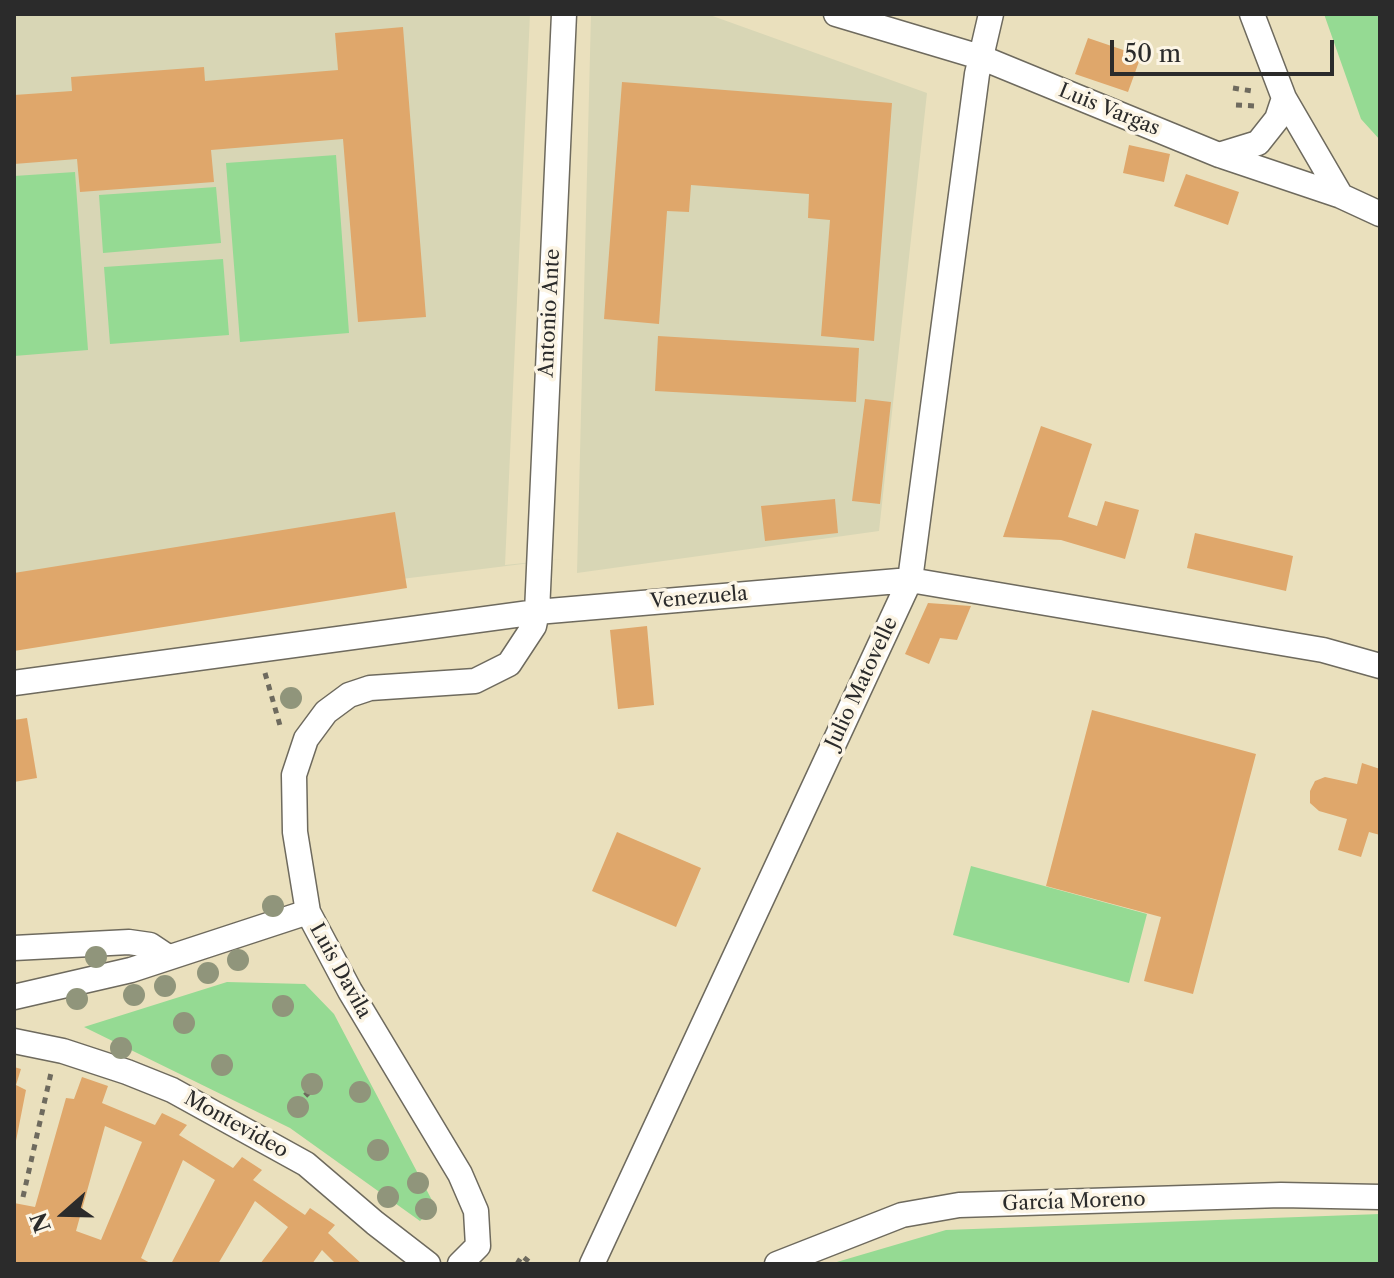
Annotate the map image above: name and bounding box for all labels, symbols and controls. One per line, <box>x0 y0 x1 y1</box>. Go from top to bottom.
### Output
scale bar <box>1114 24 1338 74</box>
text: 50 m <box>1124 39 1181 68</box>
street label: Luis Vargas <box>1055 79 1163 141</box>
street label: Antonio Ante <box>535 248 565 378</box>
street label: Venezuela <box>649 582 749 614</box>
street label: Julio Matovelle <box>821 613 903 753</box>
street label: Luis Davila <box>304 919 376 1023</box>
street label: Montevideo <box>180 1087 292 1163</box>
north arrow <box>24 1174 104 1254</box>
street label: García Moreno <box>1002 1188 1146 1216</box>
text: N <box>25 1209 57 1236</box>

